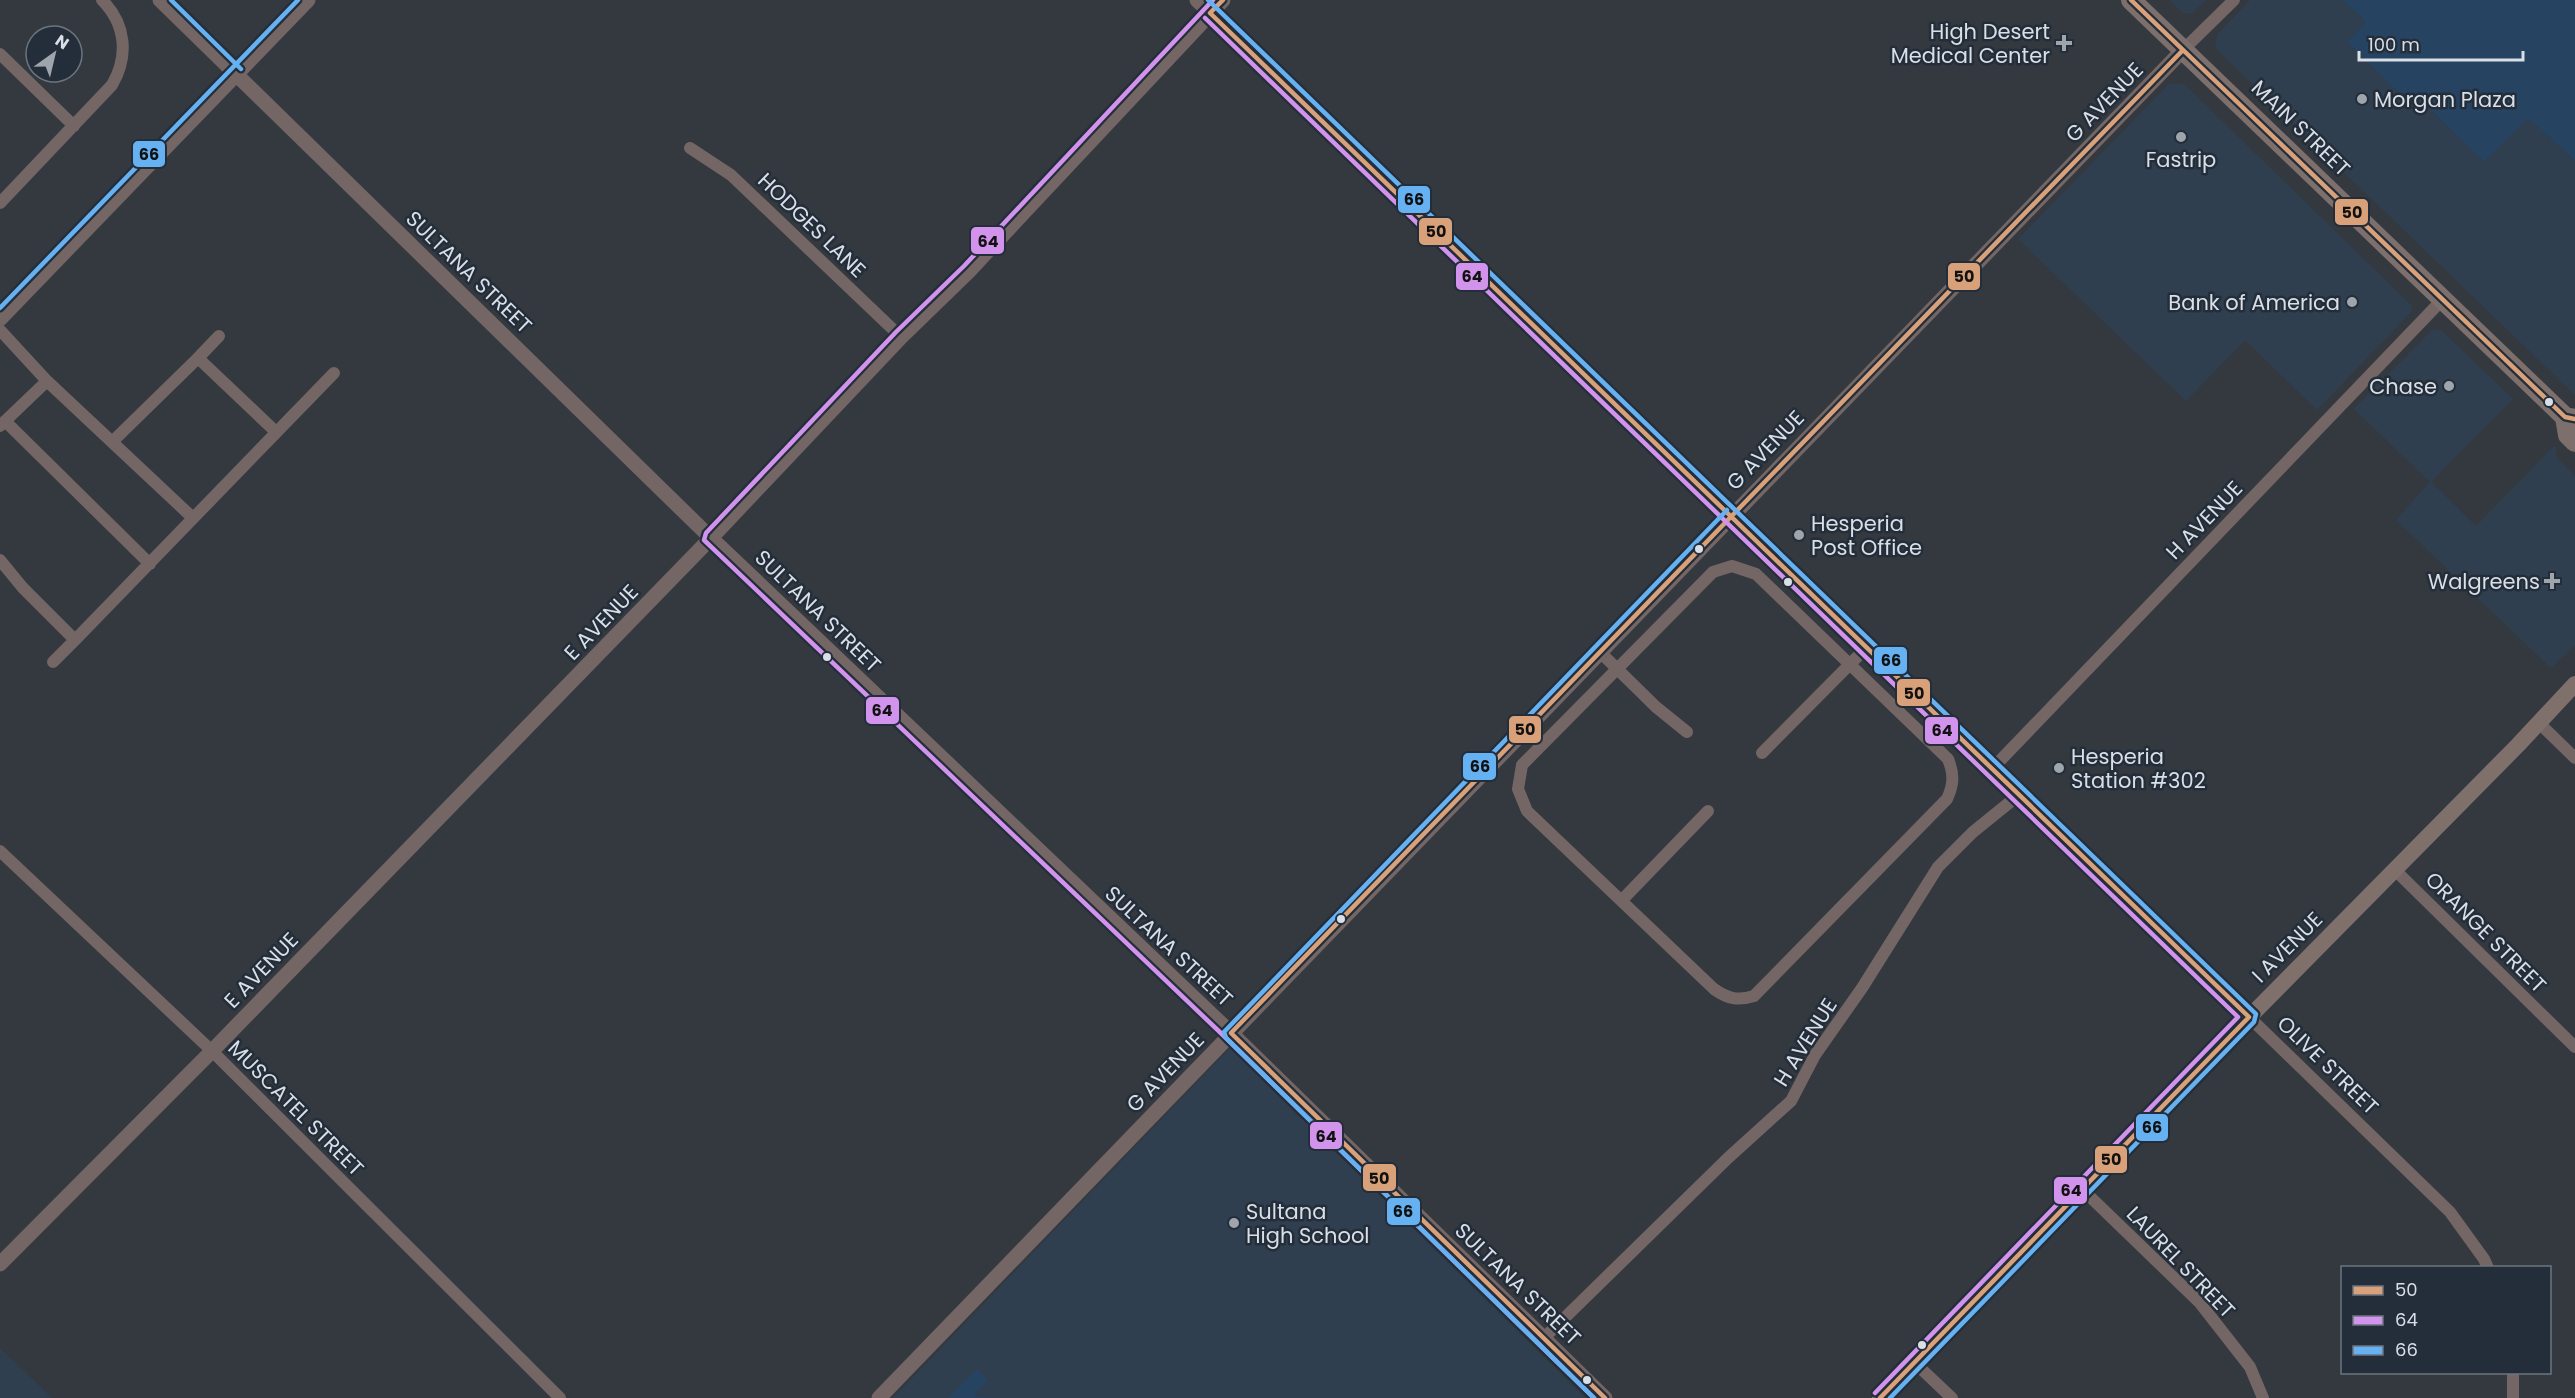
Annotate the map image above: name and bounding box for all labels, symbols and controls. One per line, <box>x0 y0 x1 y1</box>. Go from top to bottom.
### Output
place label: High Desert Medical Center <box>1891 17 2050 70</box>
north arrow <box>24 24 84 84</box>
scale bar <box>2359 24 2522 62</box>
text: N <box>51 29 74 55</box>
text: 100 m <box>2368 32 2420 57</box>
marker: High Desert Medical Center <box>2055 34 2073 52</box>
street label: G AVENUE <box>2059 56 2149 148</box>
street label: MAIN STREET <box>2245 73 2357 183</box>
place label: Morgan Plaza <box>2374 85 2516 114</box>
marker: Morgan Plaza <box>2355 92 2369 106</box>
marker: Fastrip <box>2174 130 2188 144</box>
line badge: 66 <box>132 140 166 168</box>
text: 66 <box>139 143 159 166</box>
place label: Fastrip <box>2146 145 2216 174</box>
street label: HODGES LANE <box>752 166 872 284</box>
line badge: 66 <box>1397 185 1431 214</box>
text: 66 <box>1404 188 1424 211</box>
line badge: 50 <box>2334 198 2369 226</box>
text: 50 <box>2342 201 2362 224</box>
street label: SULTANA STREET <box>400 204 538 340</box>
line badge: 50 <box>1418 217 1453 246</box>
text: 50 <box>1426 220 1446 243</box>
line badge: 64 <box>970 226 1005 255</box>
text: 64 <box>977 230 999 253</box>
line badge: 64 <box>1455 262 1489 291</box>
line badge: 50 <box>1947 262 1981 291</box>
text: 64 <box>1461 265 1483 288</box>
text: 50 <box>1954 265 1974 288</box>
place label: Bank of America <box>2168 288 2340 317</box>
marker: Bank of America <box>2345 295 2359 309</box>
place label: Chase <box>2369 372 2437 401</box>
marker: Chase <box>2442 379 2456 393</box>
unlabelled marker <box>2543 396 2555 408</box>
street label: G AVENUE <box>1720 404 1810 496</box>
street label: H AVENUE <box>2159 474 2249 566</box>
place label: Hesperia Post Office <box>1811 509 1922 562</box>
marker: Hesperia Post Office <box>1792 528 1806 542</box>
street label: SULTANA STREET <box>749 543 887 679</box>
unlabelled marker <box>1693 543 1705 555</box>
place label: Walgreens <box>2428 567 2540 596</box>
marker: Walgreens <box>2545 574 2559 588</box>
unlabelled marker <box>1782 576 1794 588</box>
street label: E AVENUE <box>557 578 645 666</box>
line badge: 66 <box>1873 646 1908 675</box>
text: 66 <box>1881 649 1901 672</box>
unlabelled marker <box>821 651 833 663</box>
line badge: 50 <box>1896 678 1931 707</box>
text: 50 <box>1904 682 1924 705</box>
line badge: 64 <box>865 696 900 725</box>
text: 64 <box>871 699 893 722</box>
line badge: 50 <box>1508 715 1542 744</box>
line badge: 64 <box>1924 716 1959 745</box>
text: 50 <box>1515 718 1535 741</box>
text: 64 <box>1931 719 1953 742</box>
place label: Hesperia Station #302 <box>2071 742 2206 795</box>
line badge: 66 <box>1462 752 1497 781</box>
text: 66 <box>1470 755 1490 778</box>
marker: Hesperia Station #302 <box>2052 761 2066 775</box>
street label: ORANGE STREET <box>2419 865 2553 999</box>
street label: SULTANA STREET <box>1099 879 1239 1013</box>
street label: I AVENUE <box>2245 905 2329 989</box>
unlabelled marker <box>1335 913 1347 925</box>
street label: E AVENUE <box>217 926 305 1014</box>
street label: H AVENUE <box>1766 992 1844 1092</box>
street label: OLIVE STREET <box>2271 1009 2385 1121</box>
street label: G AVENUE <box>1120 1026 1210 1118</box>
street label: MUSCATEL STREET <box>222 1034 370 1182</box>
line badge: 66 <box>2135 1113 2169 1142</box>
text: 66 <box>2142 1116 2162 1139</box>
line badge: 64 <box>1309 1121 1343 1150</box>
text: 64 <box>1315 1125 1337 1148</box>
line badge: 50 <box>2094 1145 2128 1174</box>
text: 50 <box>2101 1148 2121 1171</box>
line badge: 50 <box>1362 1163 1397 1192</box>
text: 50 <box>1369 1167 1389 1190</box>
line badge: 64 <box>2053 1176 2088 1205</box>
text: 64 <box>2060 1179 2082 1202</box>
place label: Sultana High School <box>1246 1197 1370 1250</box>
line badge: 66 <box>1386 1197 1421 1226</box>
text: 66 <box>1393 1200 1413 1223</box>
street label: LAUREL STREET <box>2120 1200 2242 1324</box>
marker: Sultana High School <box>1227 1216 1241 1230</box>
street label: SULTANA STREET <box>1449 1216 1587 1352</box>
legend <box>2341 1266 2551 1374</box>
text: 50 <box>2395 1277 2418 1302</box>
text: 64 <box>2395 1307 2418 1332</box>
text: 66 <box>2395 1337 2418 1362</box>
unlabelled marker <box>1916 1339 1928 1351</box>
unlabelled marker <box>1581 1374 1593 1386</box>

